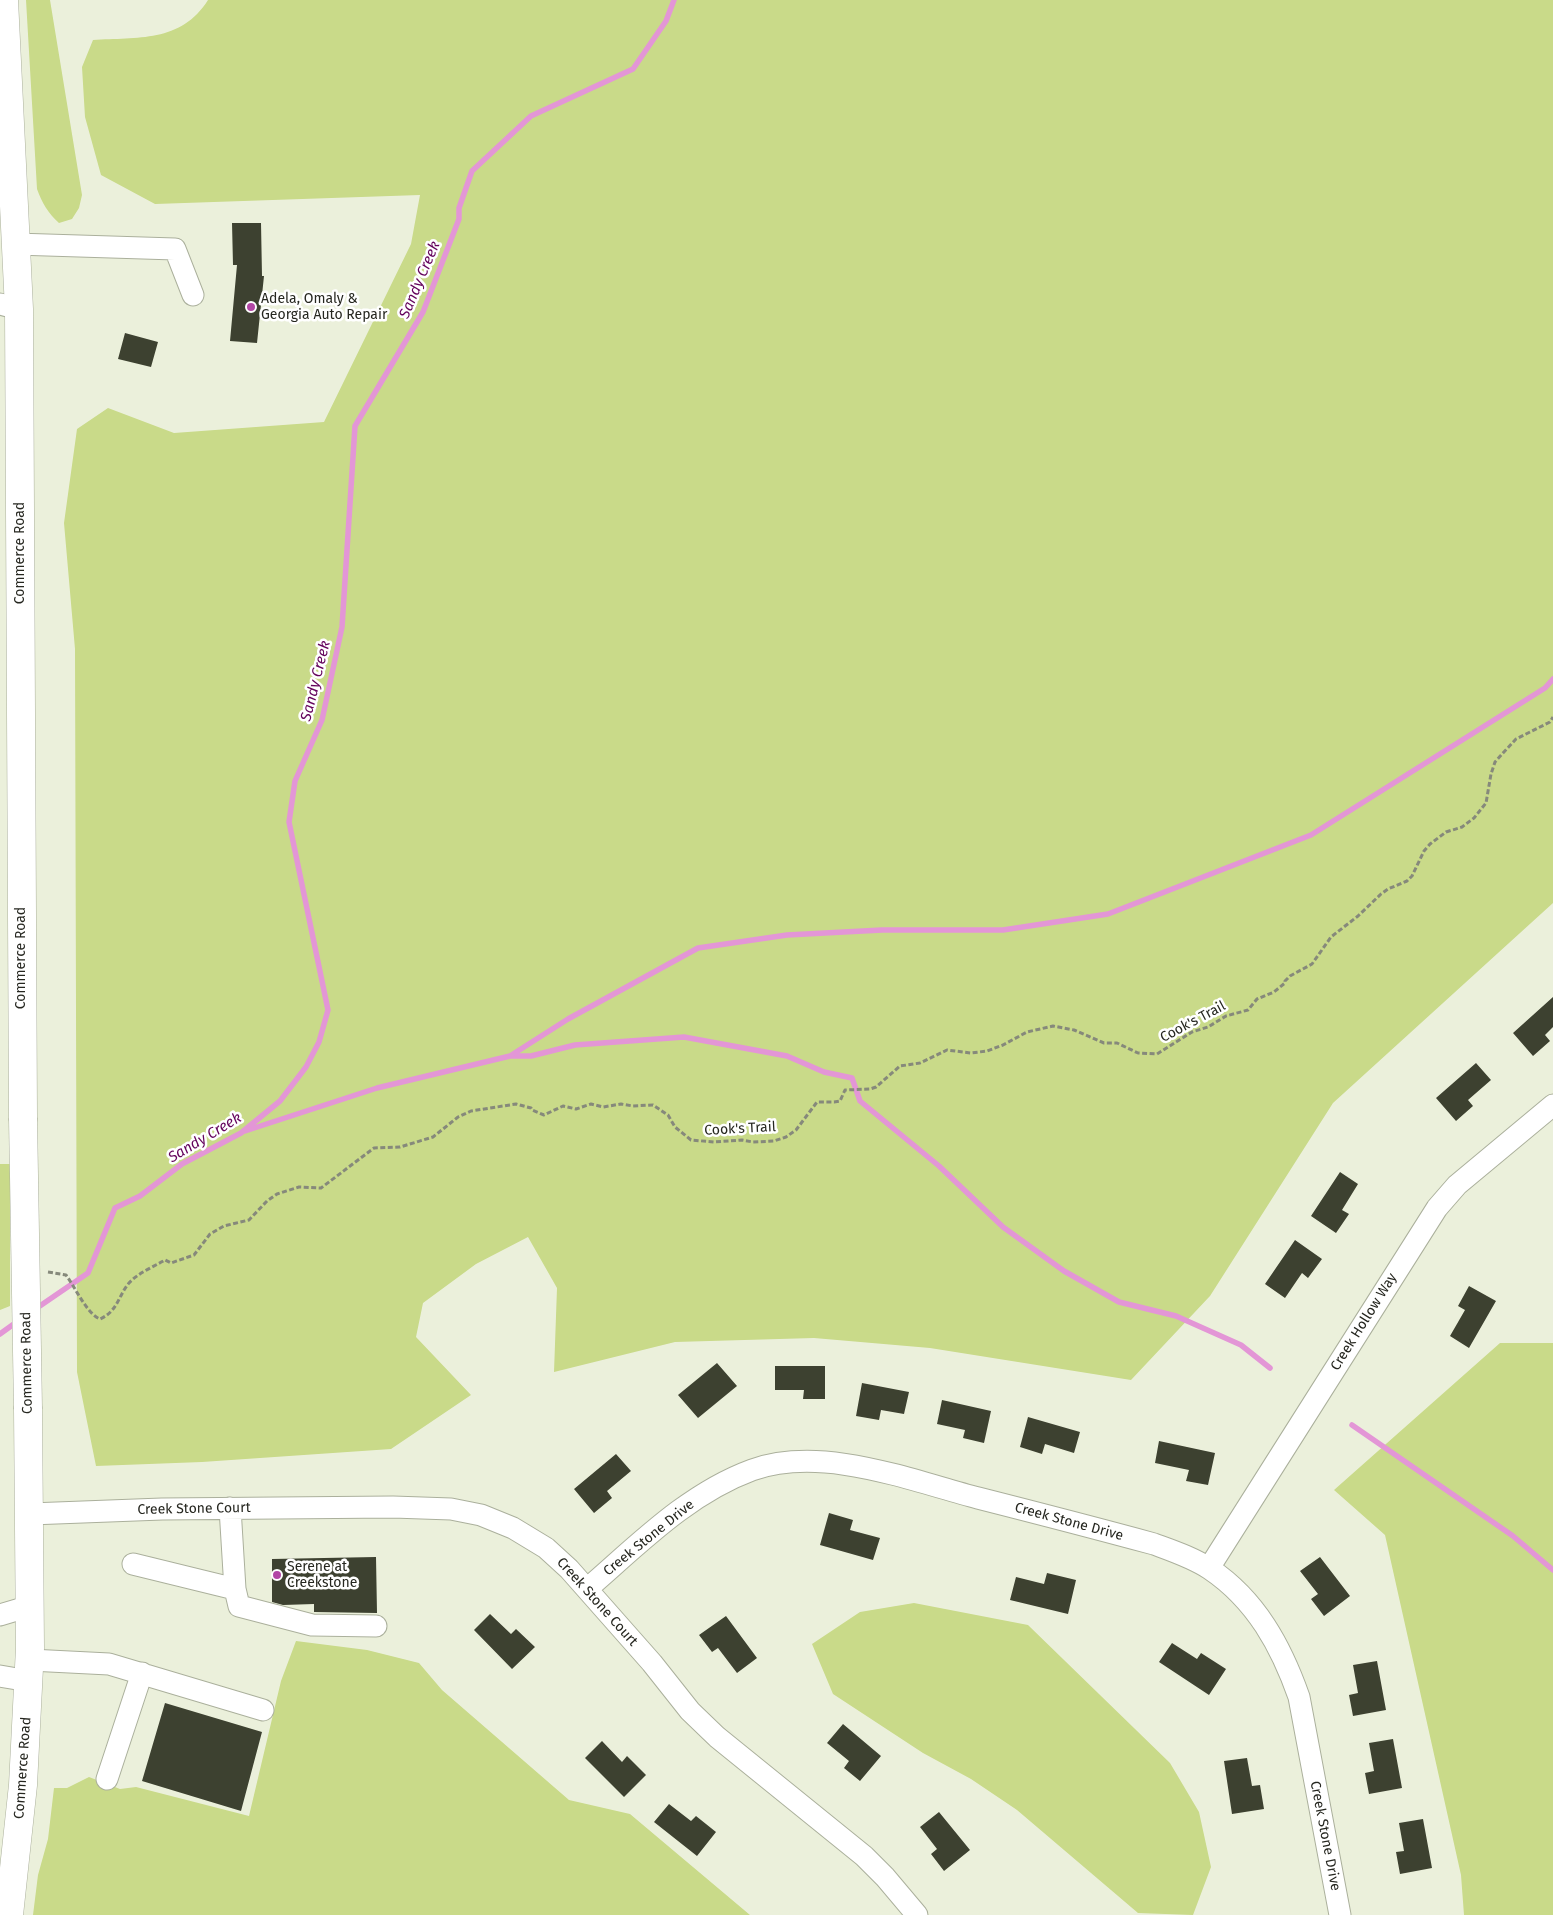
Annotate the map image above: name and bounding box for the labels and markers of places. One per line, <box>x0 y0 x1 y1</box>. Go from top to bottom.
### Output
place label: Adela, Omaly & Georgia Auto Repair <box>261 291 387 324</box>
marker: Adela, Omaly & Georgia Auto Repair <box>245 301 257 313</box>
place label: Serene at Creekstone <box>287 1559 357 1591</box>
marker: Serene at Creekstone <box>271 1569 283 1581</box>

